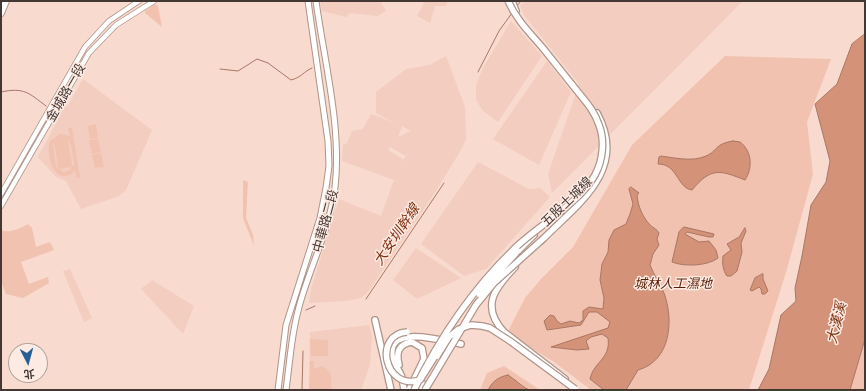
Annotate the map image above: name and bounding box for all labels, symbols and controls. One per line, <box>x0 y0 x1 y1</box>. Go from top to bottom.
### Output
street label: 金城路一段 <box>43 61 89 125</box>
street label: 五股土城線 <box>538 174 596 230</box>
street label: 中華路二段 <box>310 188 342 254</box>
water label: 大安圳幹線 <box>370 201 424 269</box>
park label: 城林人工濕地 <box>634 276 712 292</box>
water label: 大漢溪 <box>824 301 850 345</box>
north arrow <box>8 343 48 383</box>
text: 北 <box>23 366 35 381</box>

